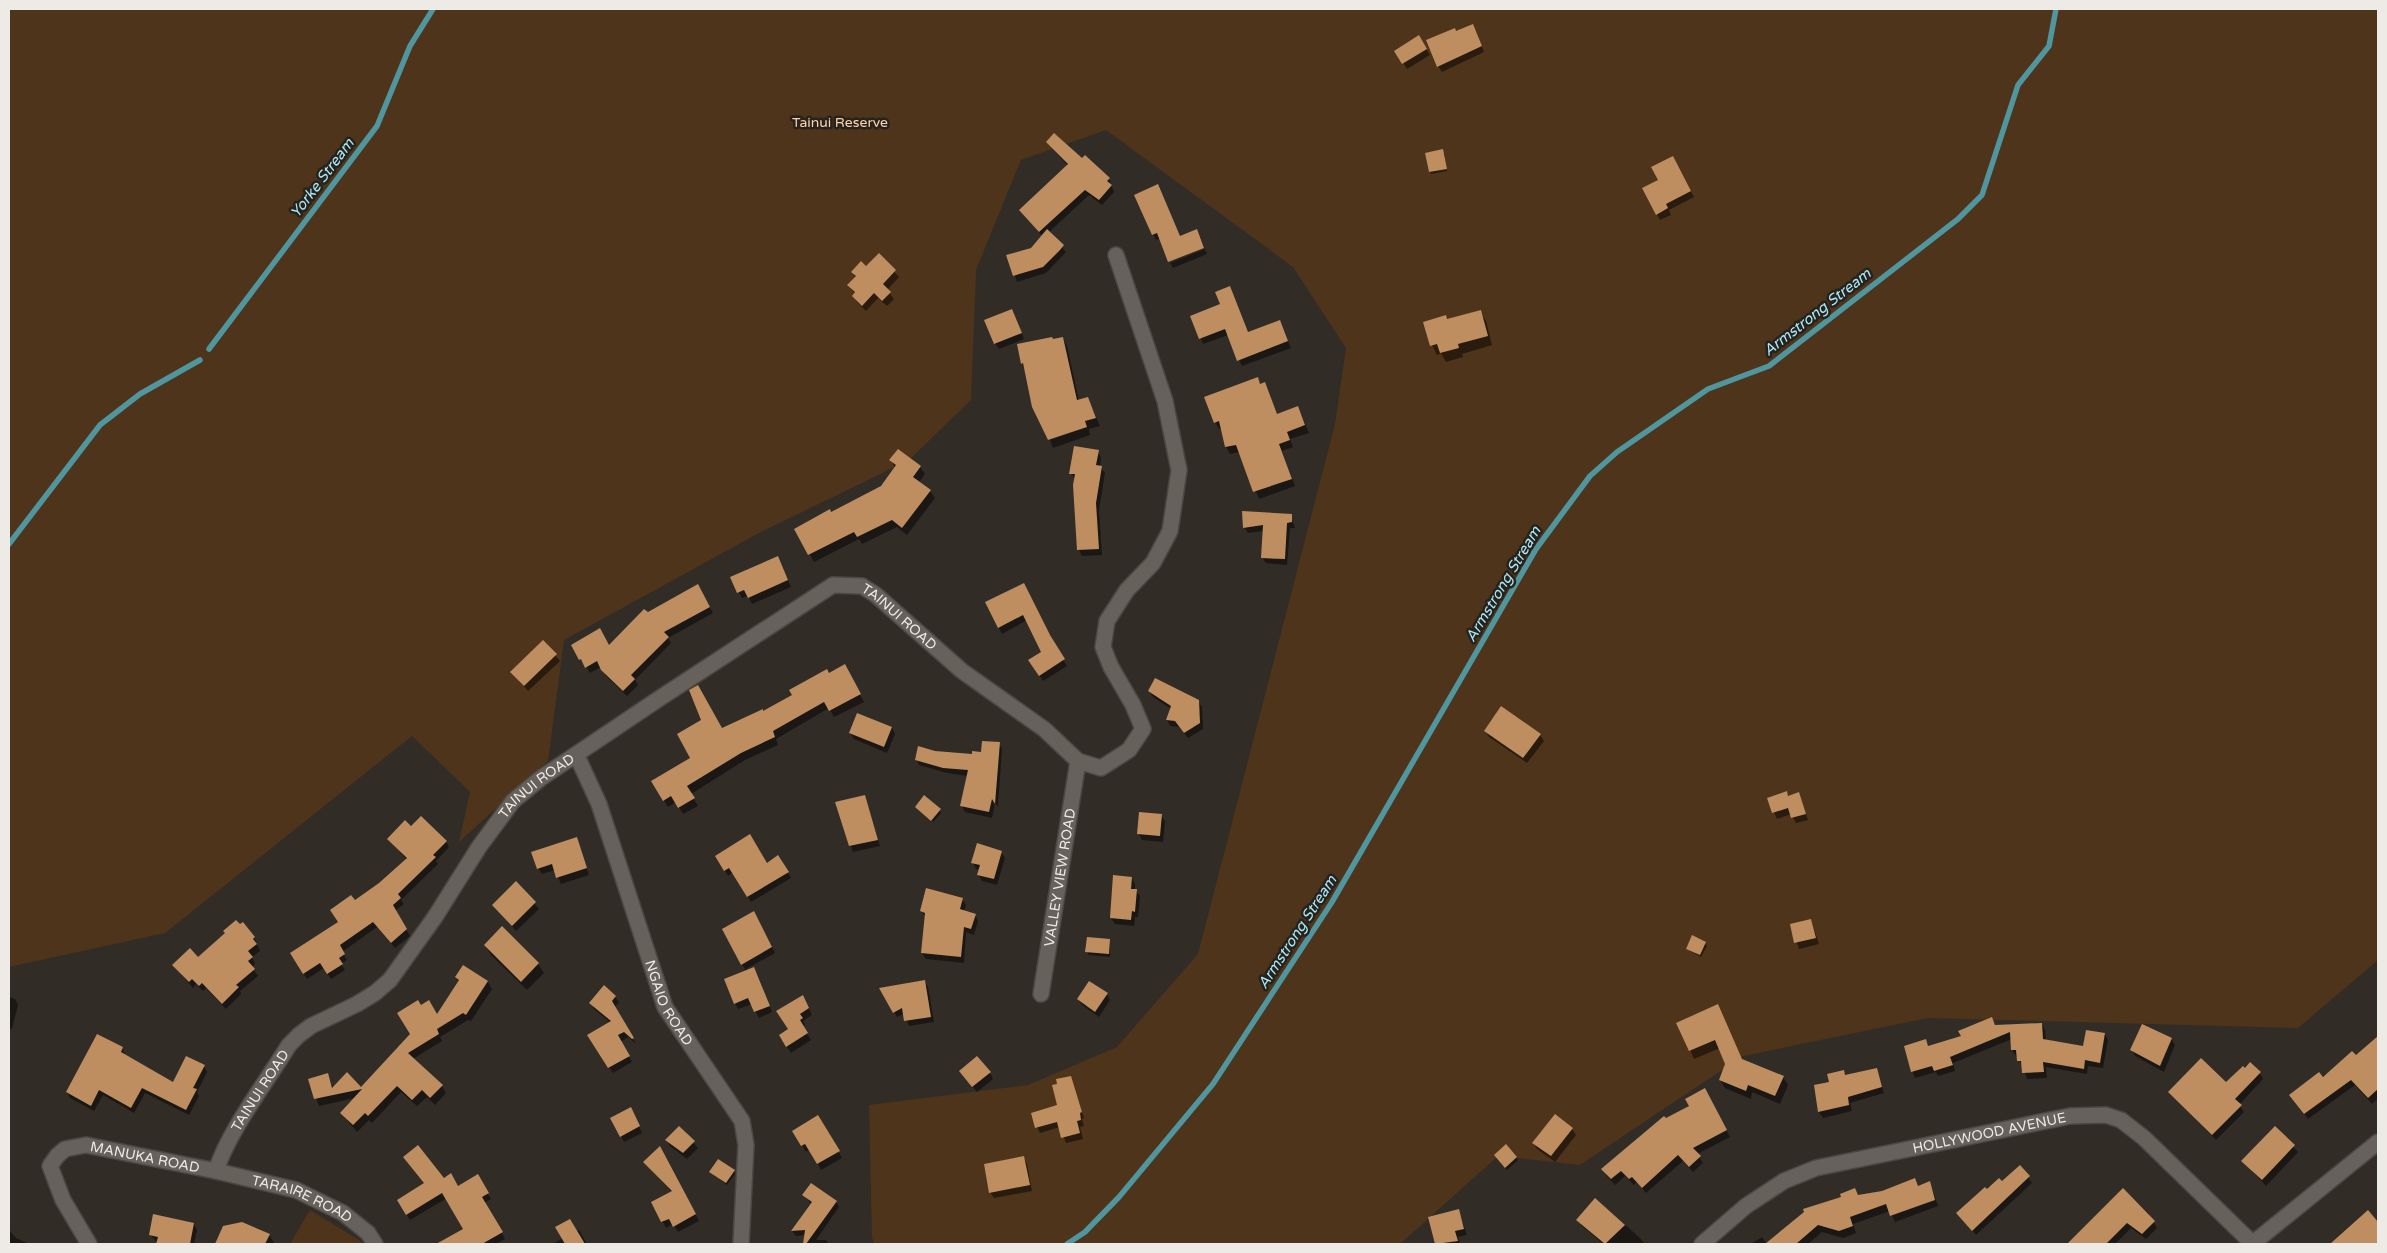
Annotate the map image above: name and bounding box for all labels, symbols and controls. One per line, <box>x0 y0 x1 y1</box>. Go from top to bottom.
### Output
park label: Tainui Reserve <box>792 114 888 131</box>
water label: Yorke Stream <box>286 134 358 221</box>
water label: Armstrong Stream <box>1760 264 1875 360</box>
water label: Armstrong Stream <box>1461 522 1545 645</box>
street label: TAINUI ROAD <box>859 580 941 653</box>
street label: TAINUI ROAD <box>495 750 577 822</box>
street label: VALLEY VIEW ROAD <box>1040 807 1079 948</box>
water label: Armstrong Stream <box>1254 871 1341 992</box>
street label: NGAIO ROAD <box>642 958 697 1049</box>
street label: TAINUI ROAD <box>227 1046 292 1134</box>
street label: HOLLYWOOD AVENUE <box>1911 1109 2068 1157</box>
street label: MANUKA ROAD <box>89 1138 201 1176</box>
street label: TARAIRE ROAD <box>250 1171 356 1226</box>

